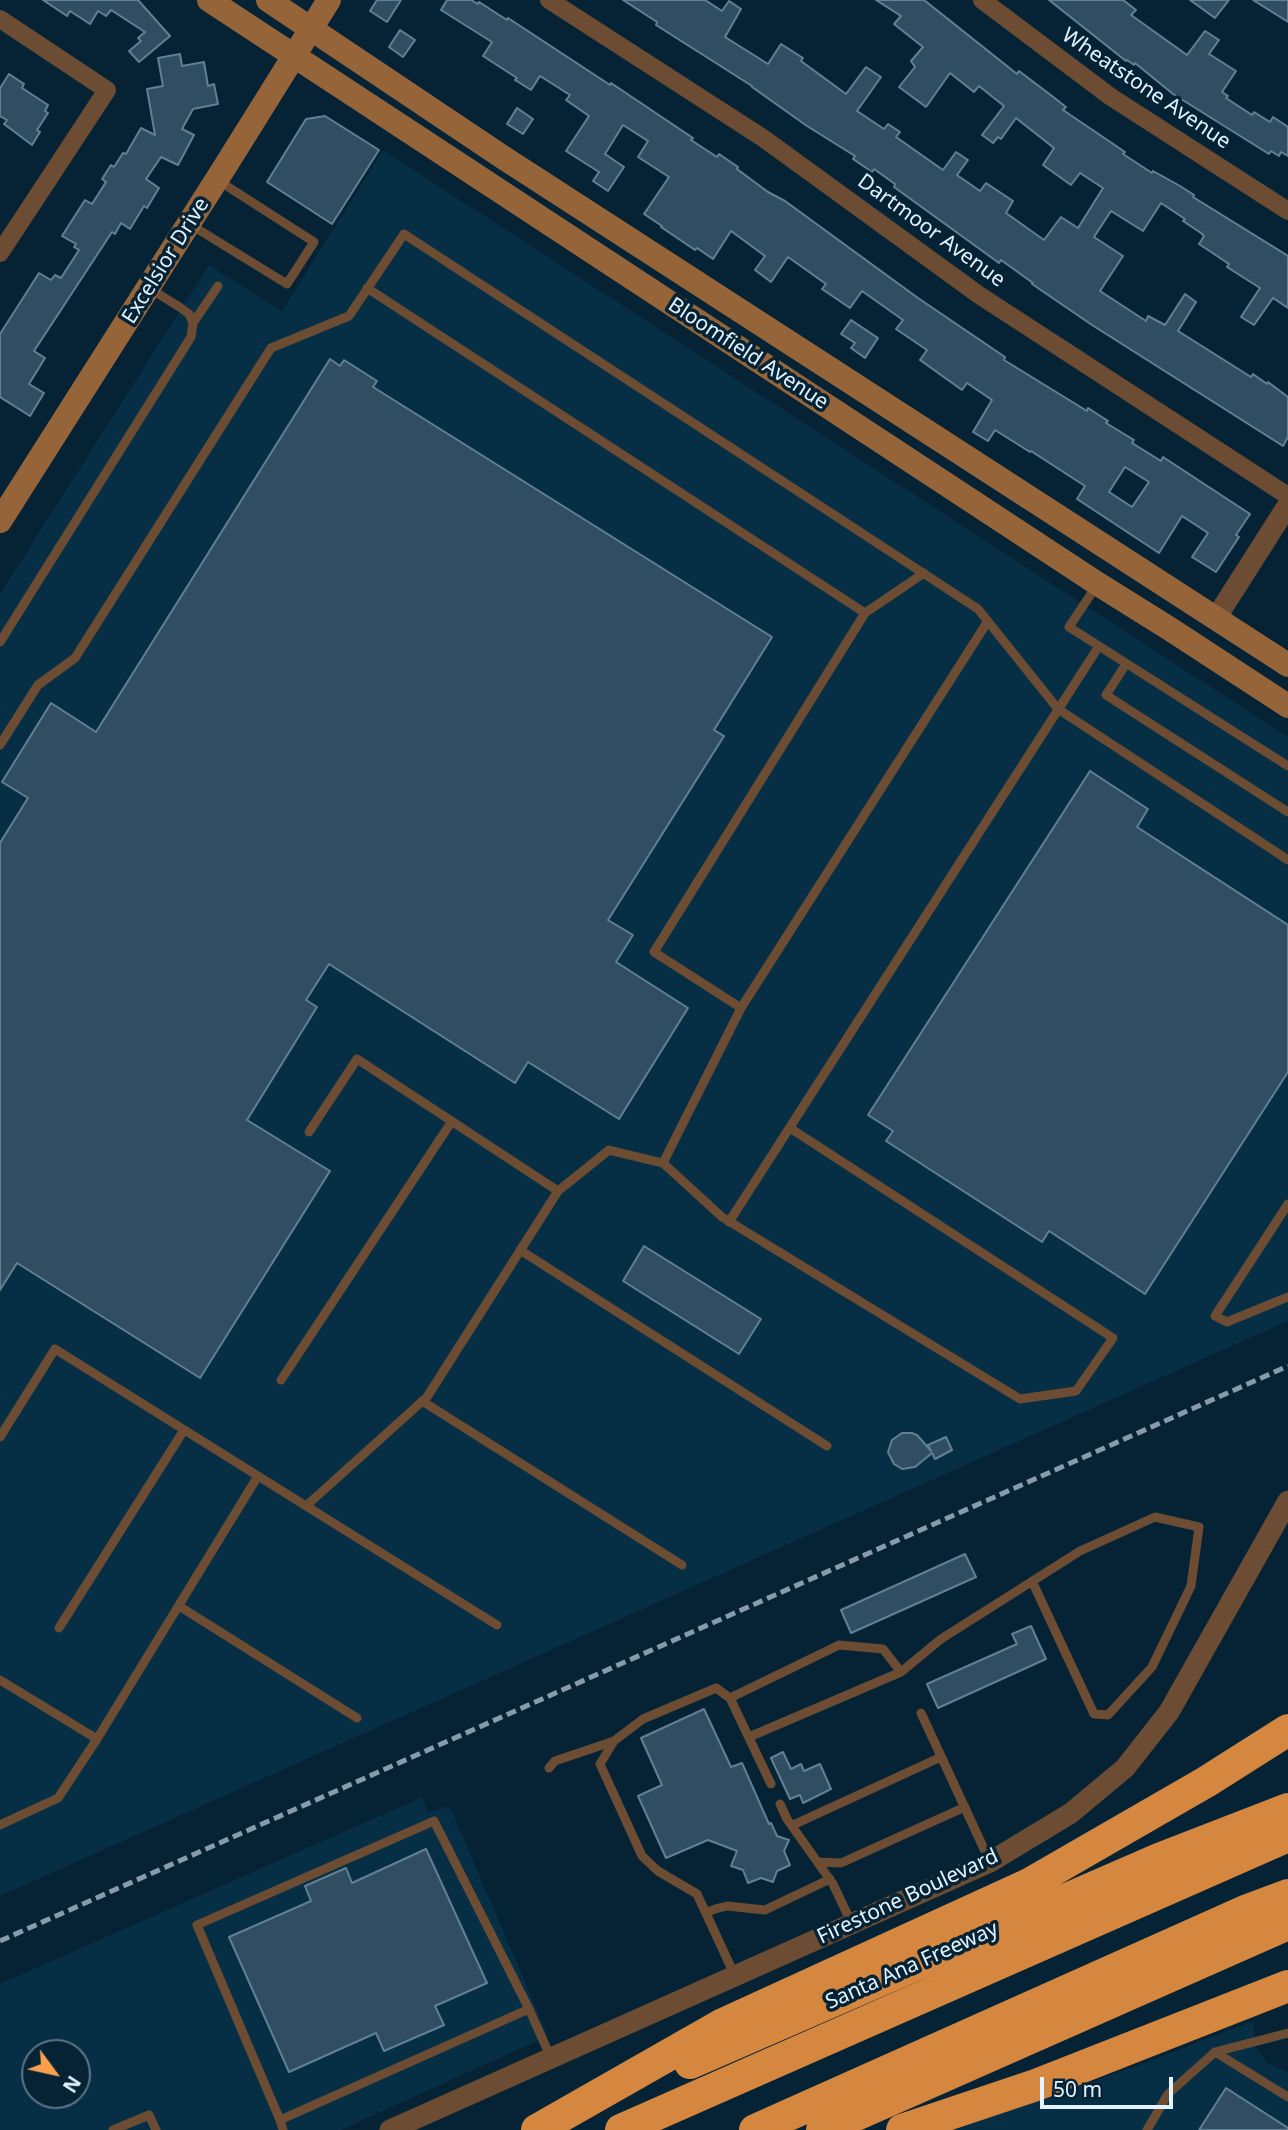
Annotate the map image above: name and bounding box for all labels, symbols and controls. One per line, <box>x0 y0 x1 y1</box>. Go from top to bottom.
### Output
street label: Wheatstone Avenue <box>1057 23 1235 155</box>
street label: Dartmoor Avenue <box>852 169 1010 293</box>
street label: Excelsior Drive <box>117 193 215 329</box>
street label: Bloomfield Avenue <box>663 293 833 415</box>
street label: Firestone Boulevard <box>813 1844 1003 1950</box>
street label: Santa Ana Freeway <box>822 1917 1002 2015</box>
north arrow <box>21 2039 91 2109</box>
scale bar <box>1043 2064 1176 2108</box>
text: N <box>57 2071 87 2098</box>
text: 50 m <box>1053 2075 1102 2103</box>

